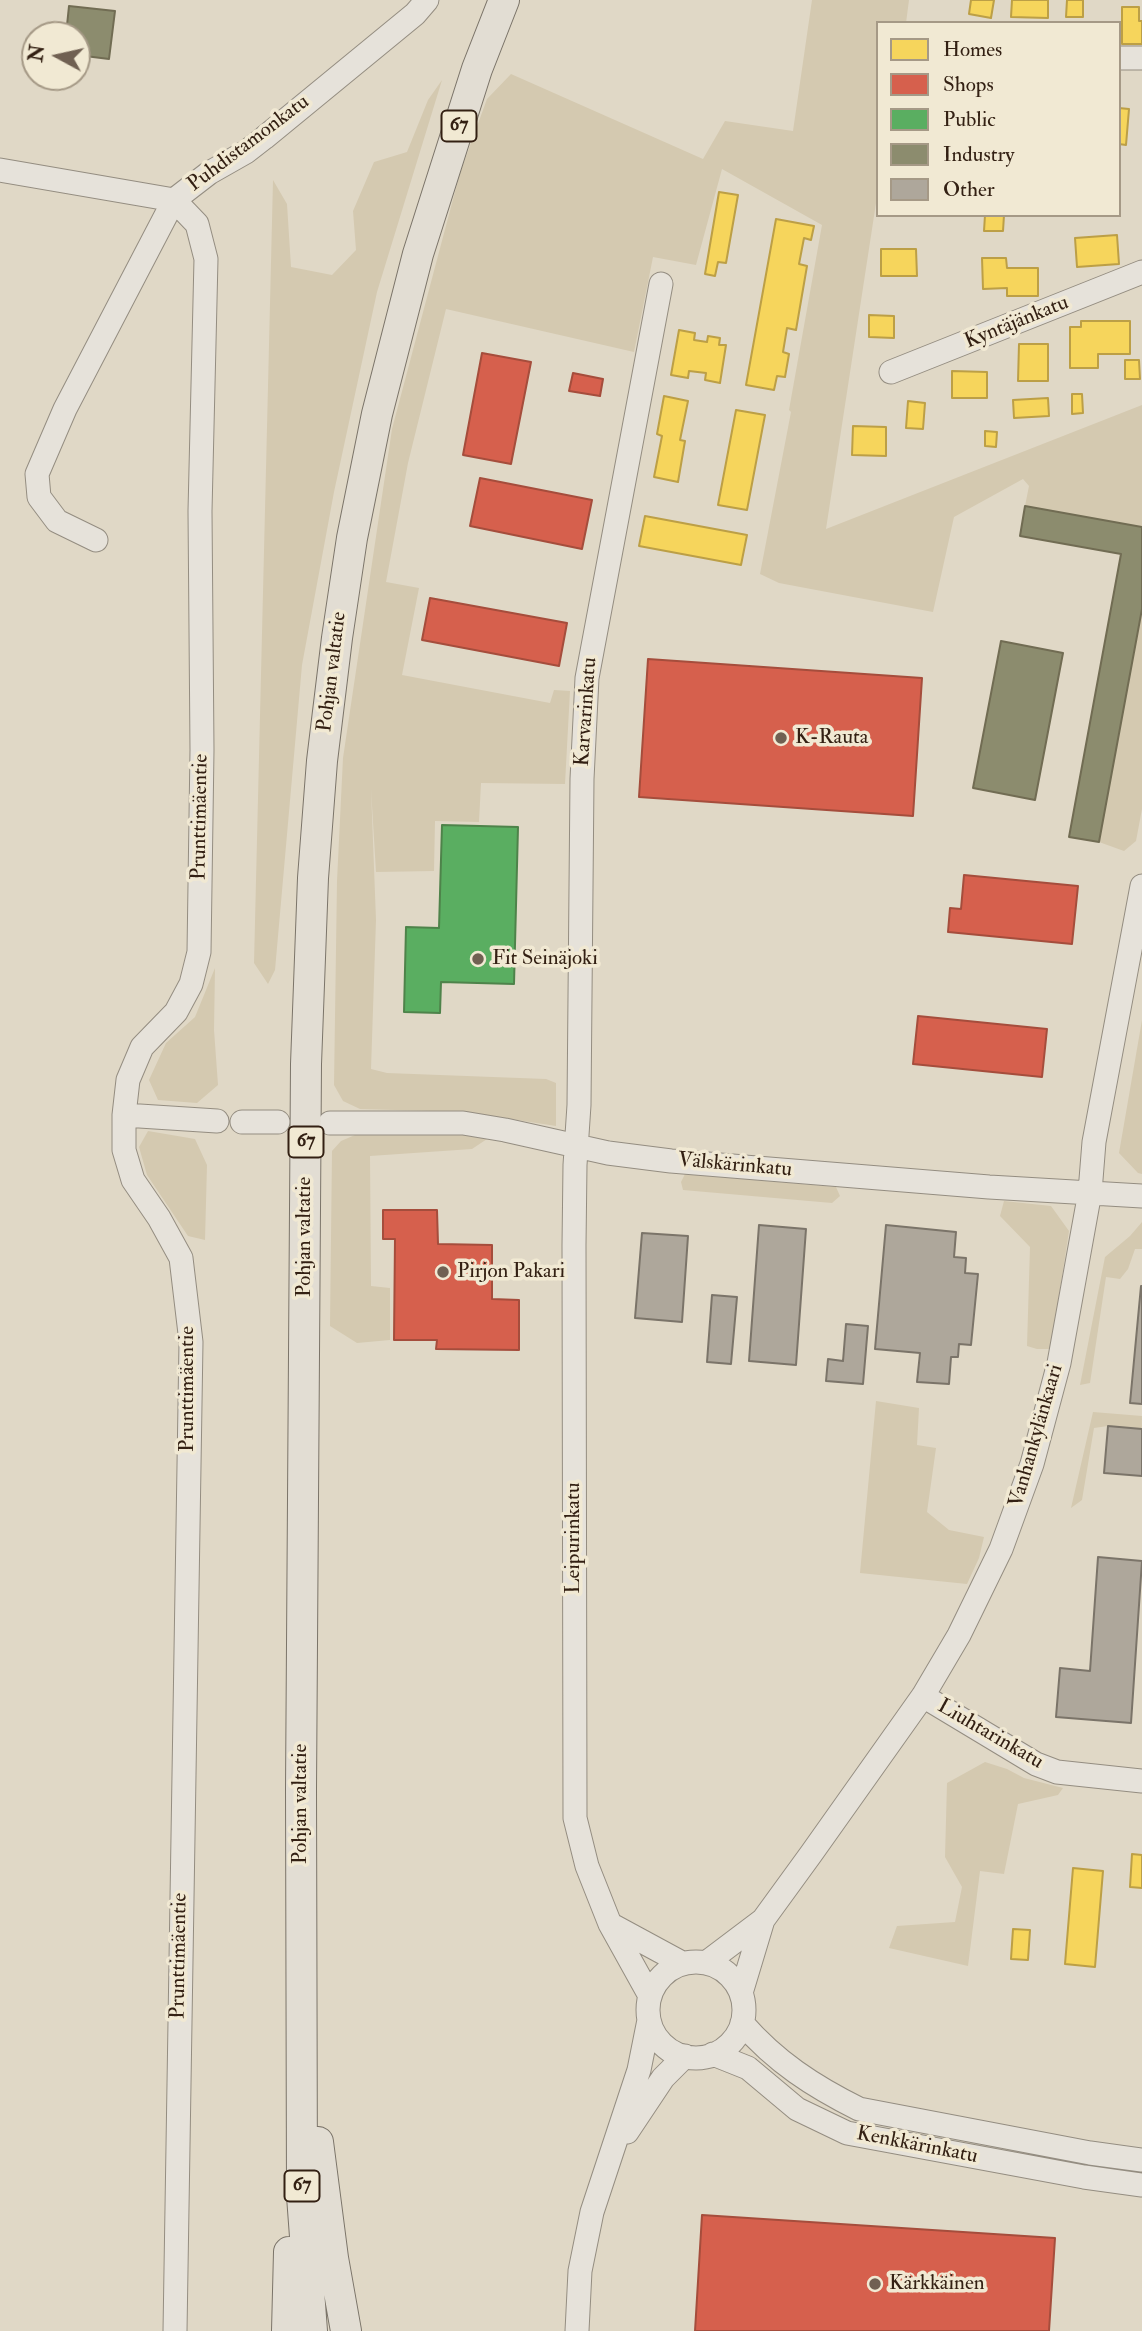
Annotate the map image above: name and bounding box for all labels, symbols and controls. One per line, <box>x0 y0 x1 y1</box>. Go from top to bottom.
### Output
north arrow <box>21 21 91 91</box>
legend <box>876 21 1121 217</box>
text: Homes <box>943 36 1002 63</box>
text: N <box>24 43 50 63</box>
text: Shops <box>943 71 994 98</box>
street label: Puhdistamonkatu <box>183 90 315 198</box>
text: Public <box>943 106 996 133</box>
road number: 67 <box>442 110 476 142</box>
text: Industry <box>943 141 1015 168</box>
text: Other <box>943 176 995 203</box>
street label: Kyntäjänkatu <box>961 291 1073 355</box>
street label: Pohjan valtatie <box>313 611 353 733</box>
street label: Karvarinkatu <box>571 657 603 767</box>
place label: K-Rauta <box>795 725 868 751</box>
marker: K-Rauta <box>773 730 789 746</box>
street label: Prunttimäentie <box>187 754 215 880</box>
place label: Fit Seinäjoki <box>492 946 598 972</box>
marker: Fit Seinäjoki <box>470 951 486 967</box>
road number: 67 <box>288 1126 324 1158</box>
street label: Välskärinkatu <box>677 1148 793 1184</box>
street label: Pohjan valtatie <box>292 1177 318 1297</box>
place label: Pirjon Pakari <box>457 1259 565 1285</box>
marker: Pirjon Pakari <box>435 1264 451 1280</box>
street label: Prunttimäentie <box>175 1326 201 1452</box>
street label: Vanhankylänkaari <box>1005 1362 1069 1510</box>
street label: Leipurinkatu <box>561 1482 587 1594</box>
street label: Liuhtarinkatu <box>932 1695 1048 1775</box>
street label: Pohjan valtatie <box>288 1744 314 1864</box>
street label: Prunttimäentie <box>166 1893 194 2019</box>
street label: Kenkkärinkatu <box>854 2122 980 2170</box>
road number: 67 <box>284 2170 320 2202</box>
place label: Kärkkäinen <box>889 2271 985 2297</box>
marker: Kärkkäinen <box>867 2276 883 2292</box>

